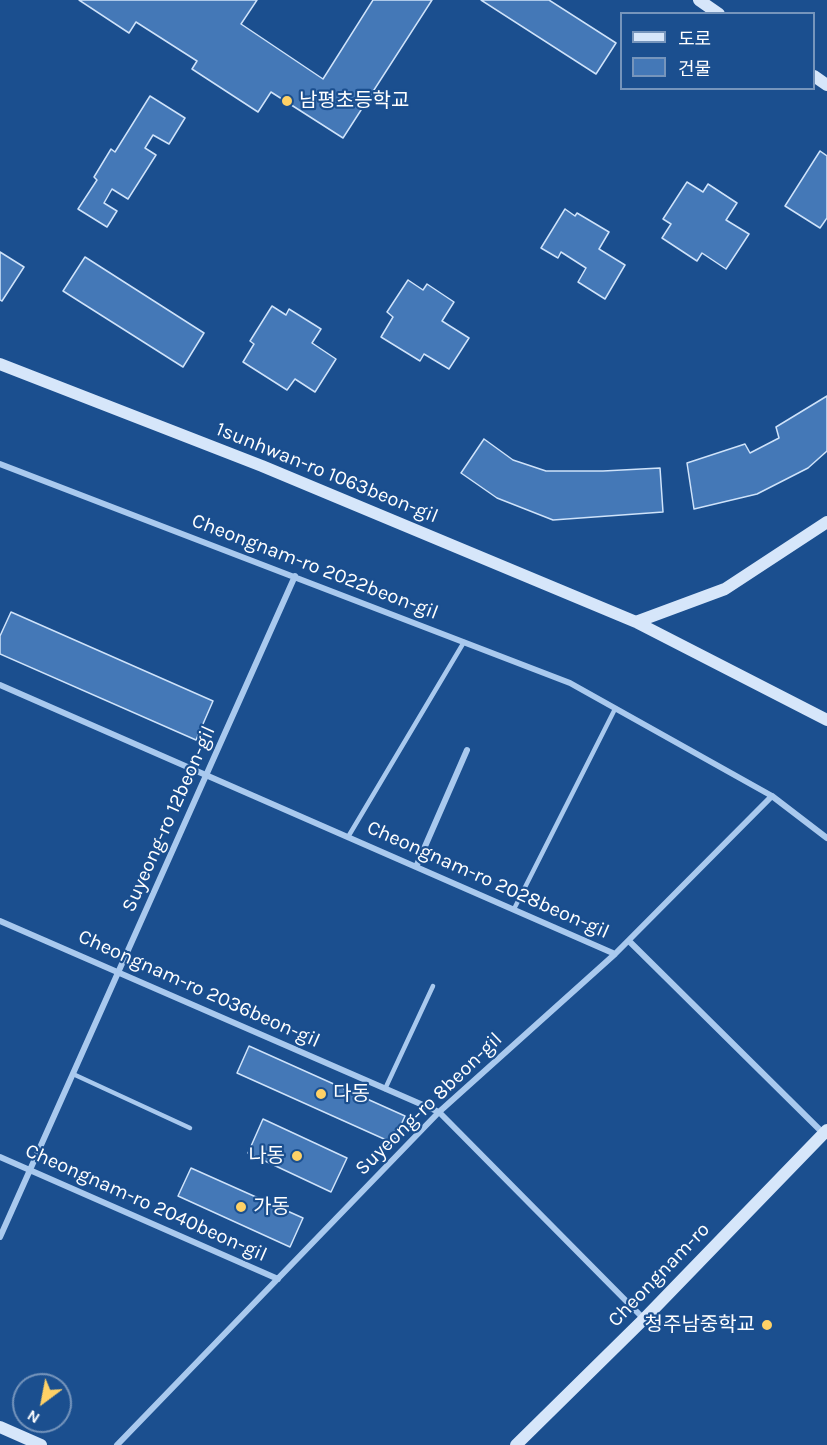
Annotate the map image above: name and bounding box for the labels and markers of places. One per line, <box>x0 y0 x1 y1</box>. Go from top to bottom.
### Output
place label: 남평초등학교 <box>299 89 409 113</box>
marker: 남평초등학교 <box>280 94 294 108</box>
place label: 다동 <box>333 1082 370 1106</box>
marker: 다동 <box>314 1087 328 1101</box>
place label: 나동 <box>248 1144 285 1168</box>
marker: 나동 <box>290 1149 304 1163</box>
place label: 가동 <box>253 1195 290 1219</box>
marker: 가동 <box>234 1200 248 1214</box>
place label: 청주남중학교 <box>645 1313 755 1337</box>
marker: 청주남중학교 <box>760 1318 774 1332</box>

